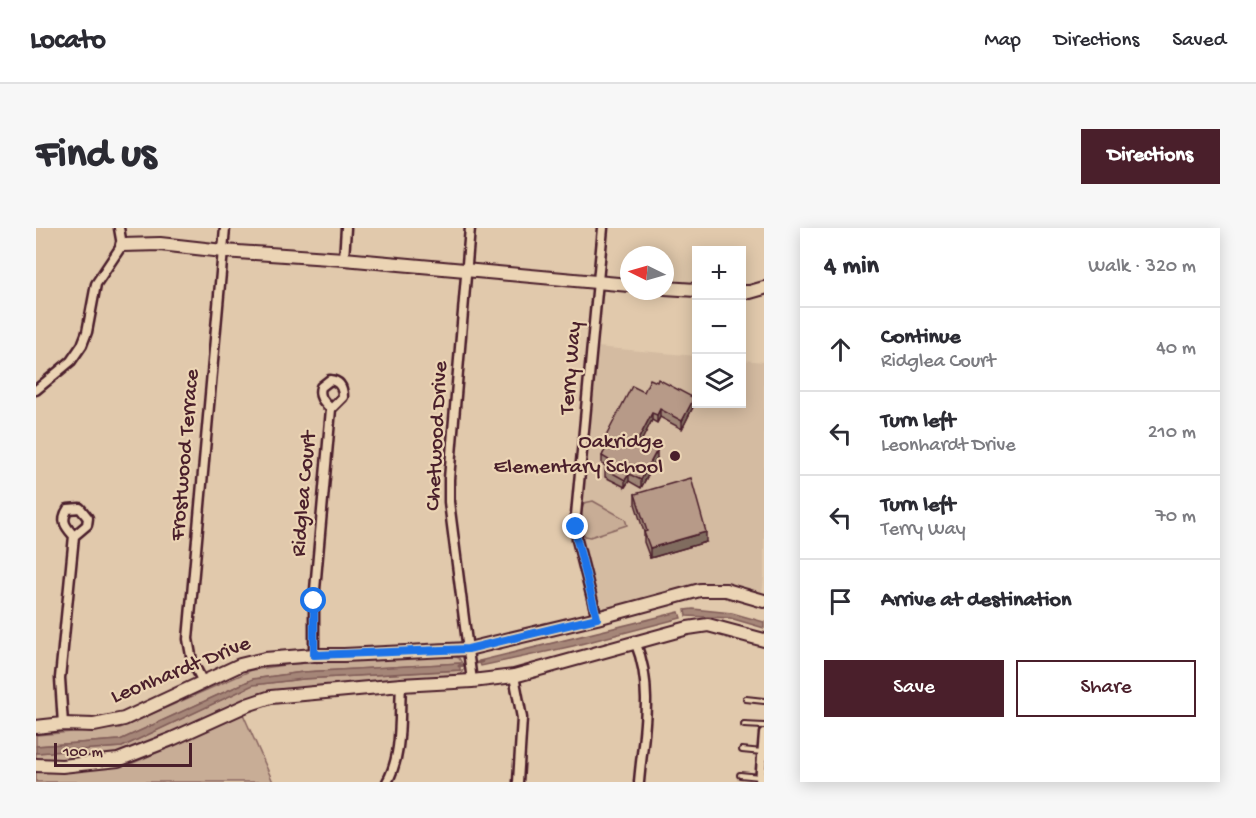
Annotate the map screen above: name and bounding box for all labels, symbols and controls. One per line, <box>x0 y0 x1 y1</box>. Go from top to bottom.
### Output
text: Locato <box>30 25 106 58</box>
text: Map <box>984 29 1021 54</box>
text: Directions <box>1054 29 1139 54</box>
text: Saved <box>1172 29 1226 54</box>
button: Directions <box>1081 129 1220 184</box>
text: Find us <box>36 132 156 181</box>
north arrow <box>620 246 674 300</box>
map controls <box>692 246 746 408</box>
button: + <box>692 246 746 300</box>
text: 4 min <box>824 252 879 283</box>
text: Walk · 320 m <box>1088 256 1196 279</box>
button: − <box>692 300 746 354</box>
street label: Terry Way <box>555 320 589 418</box>
text: Continue <box>881 325 961 351</box>
icon: ahead <box>824 333 857 366</box>
text: 40 m <box>1156 338 1196 361</box>
text: Ridglea Court <box>881 351 995 374</box>
button: layers <box>692 354 746 408</box>
street label: Chetwood Drive <box>421 360 455 512</box>
street label: Frostwood Terrace <box>165 368 207 543</box>
text: Turn left <box>881 409 955 435</box>
icon: left <box>824 417 857 450</box>
text: 210 m <box>1148 422 1196 445</box>
street label: Ridglea Court <box>287 428 324 558</box>
place label: Oakridge Elementary School <box>493 430 664 481</box>
text: Leonhardt Drive <box>881 435 1016 458</box>
marker: Oakridge Elementary School <box>668 449 682 463</box>
text: Turn left <box>881 493 955 519</box>
icon: left <box>824 501 857 534</box>
text: 70 m <box>1155 506 1196 529</box>
route end <box>562 513 588 539</box>
text: Terry Way <box>881 519 966 542</box>
icon: arrive <box>824 585 857 618</box>
route start <box>300 587 326 613</box>
text: Arrive at destination <box>881 588 1071 614</box>
street label: Leonhardt Drive <box>107 631 255 711</box>
button: Save <box>824 660 1004 717</box>
button: Share <box>1016 660 1196 717</box>
scale bar <box>54 740 192 768</box>
text: 100 m <box>63 744 103 763</box>

